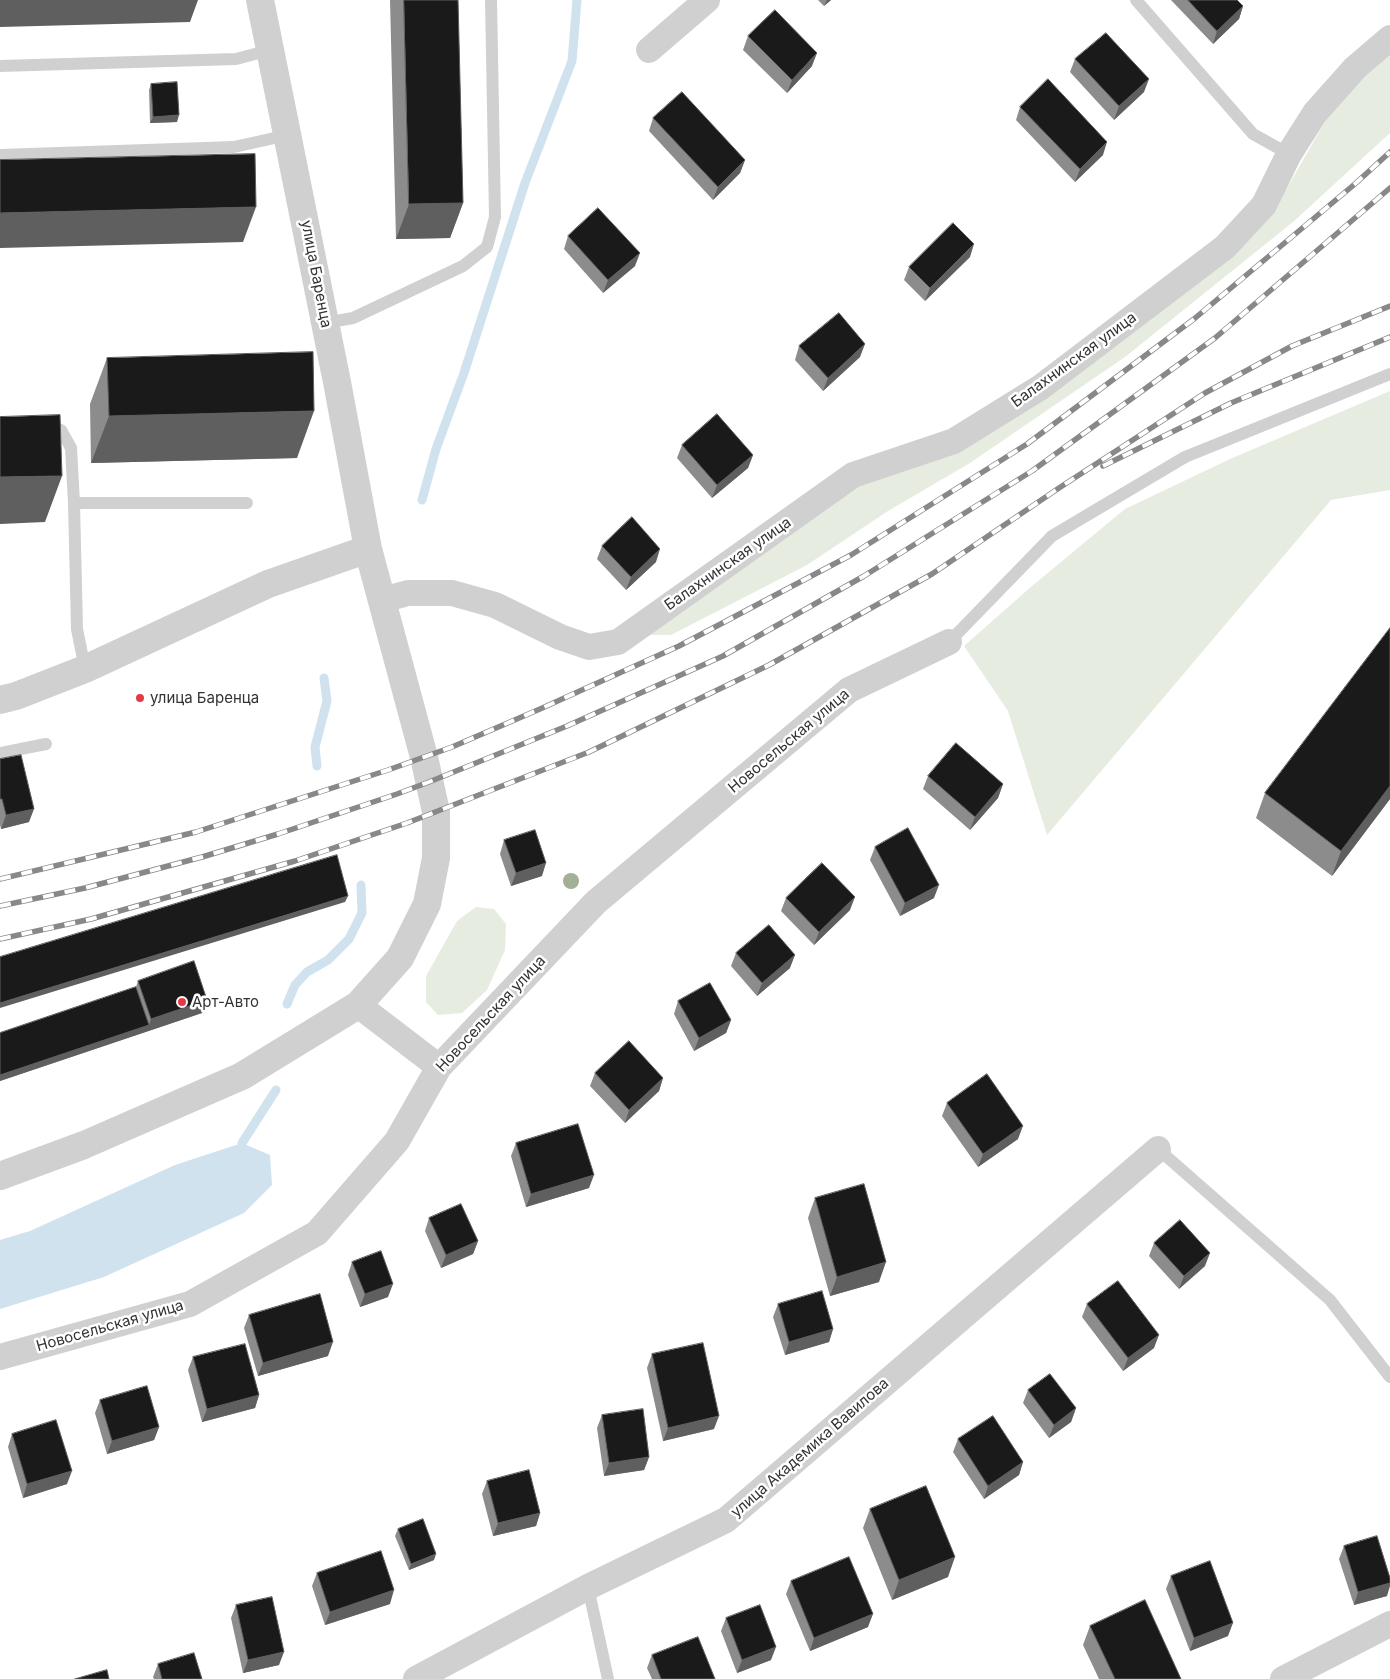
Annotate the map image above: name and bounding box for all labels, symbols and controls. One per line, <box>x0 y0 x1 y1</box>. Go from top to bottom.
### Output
street label: улица Баренца <box>297 219 335 329</box>
street label: Балахнинская улица <box>1008 309 1140 411</box>
street label: Балахнинская улица <box>661 514 795 614</box>
street label: Новосельская улица <box>725 685 853 797</box>
place label: улица Баренца <box>150 689 259 707</box>
marker: улица Баренца <box>134 692 146 704</box>
street label: Новосельская улица <box>433 952 549 1076</box>
place label: Арт-Авто <box>192 993 259 1011</box>
marker: Арт-Авто <box>176 996 188 1008</box>
street label: Новосельская улица <box>34 1296 186 1356</box>
street label: улица Академика Вавилова <box>727 1375 893 1521</box>

